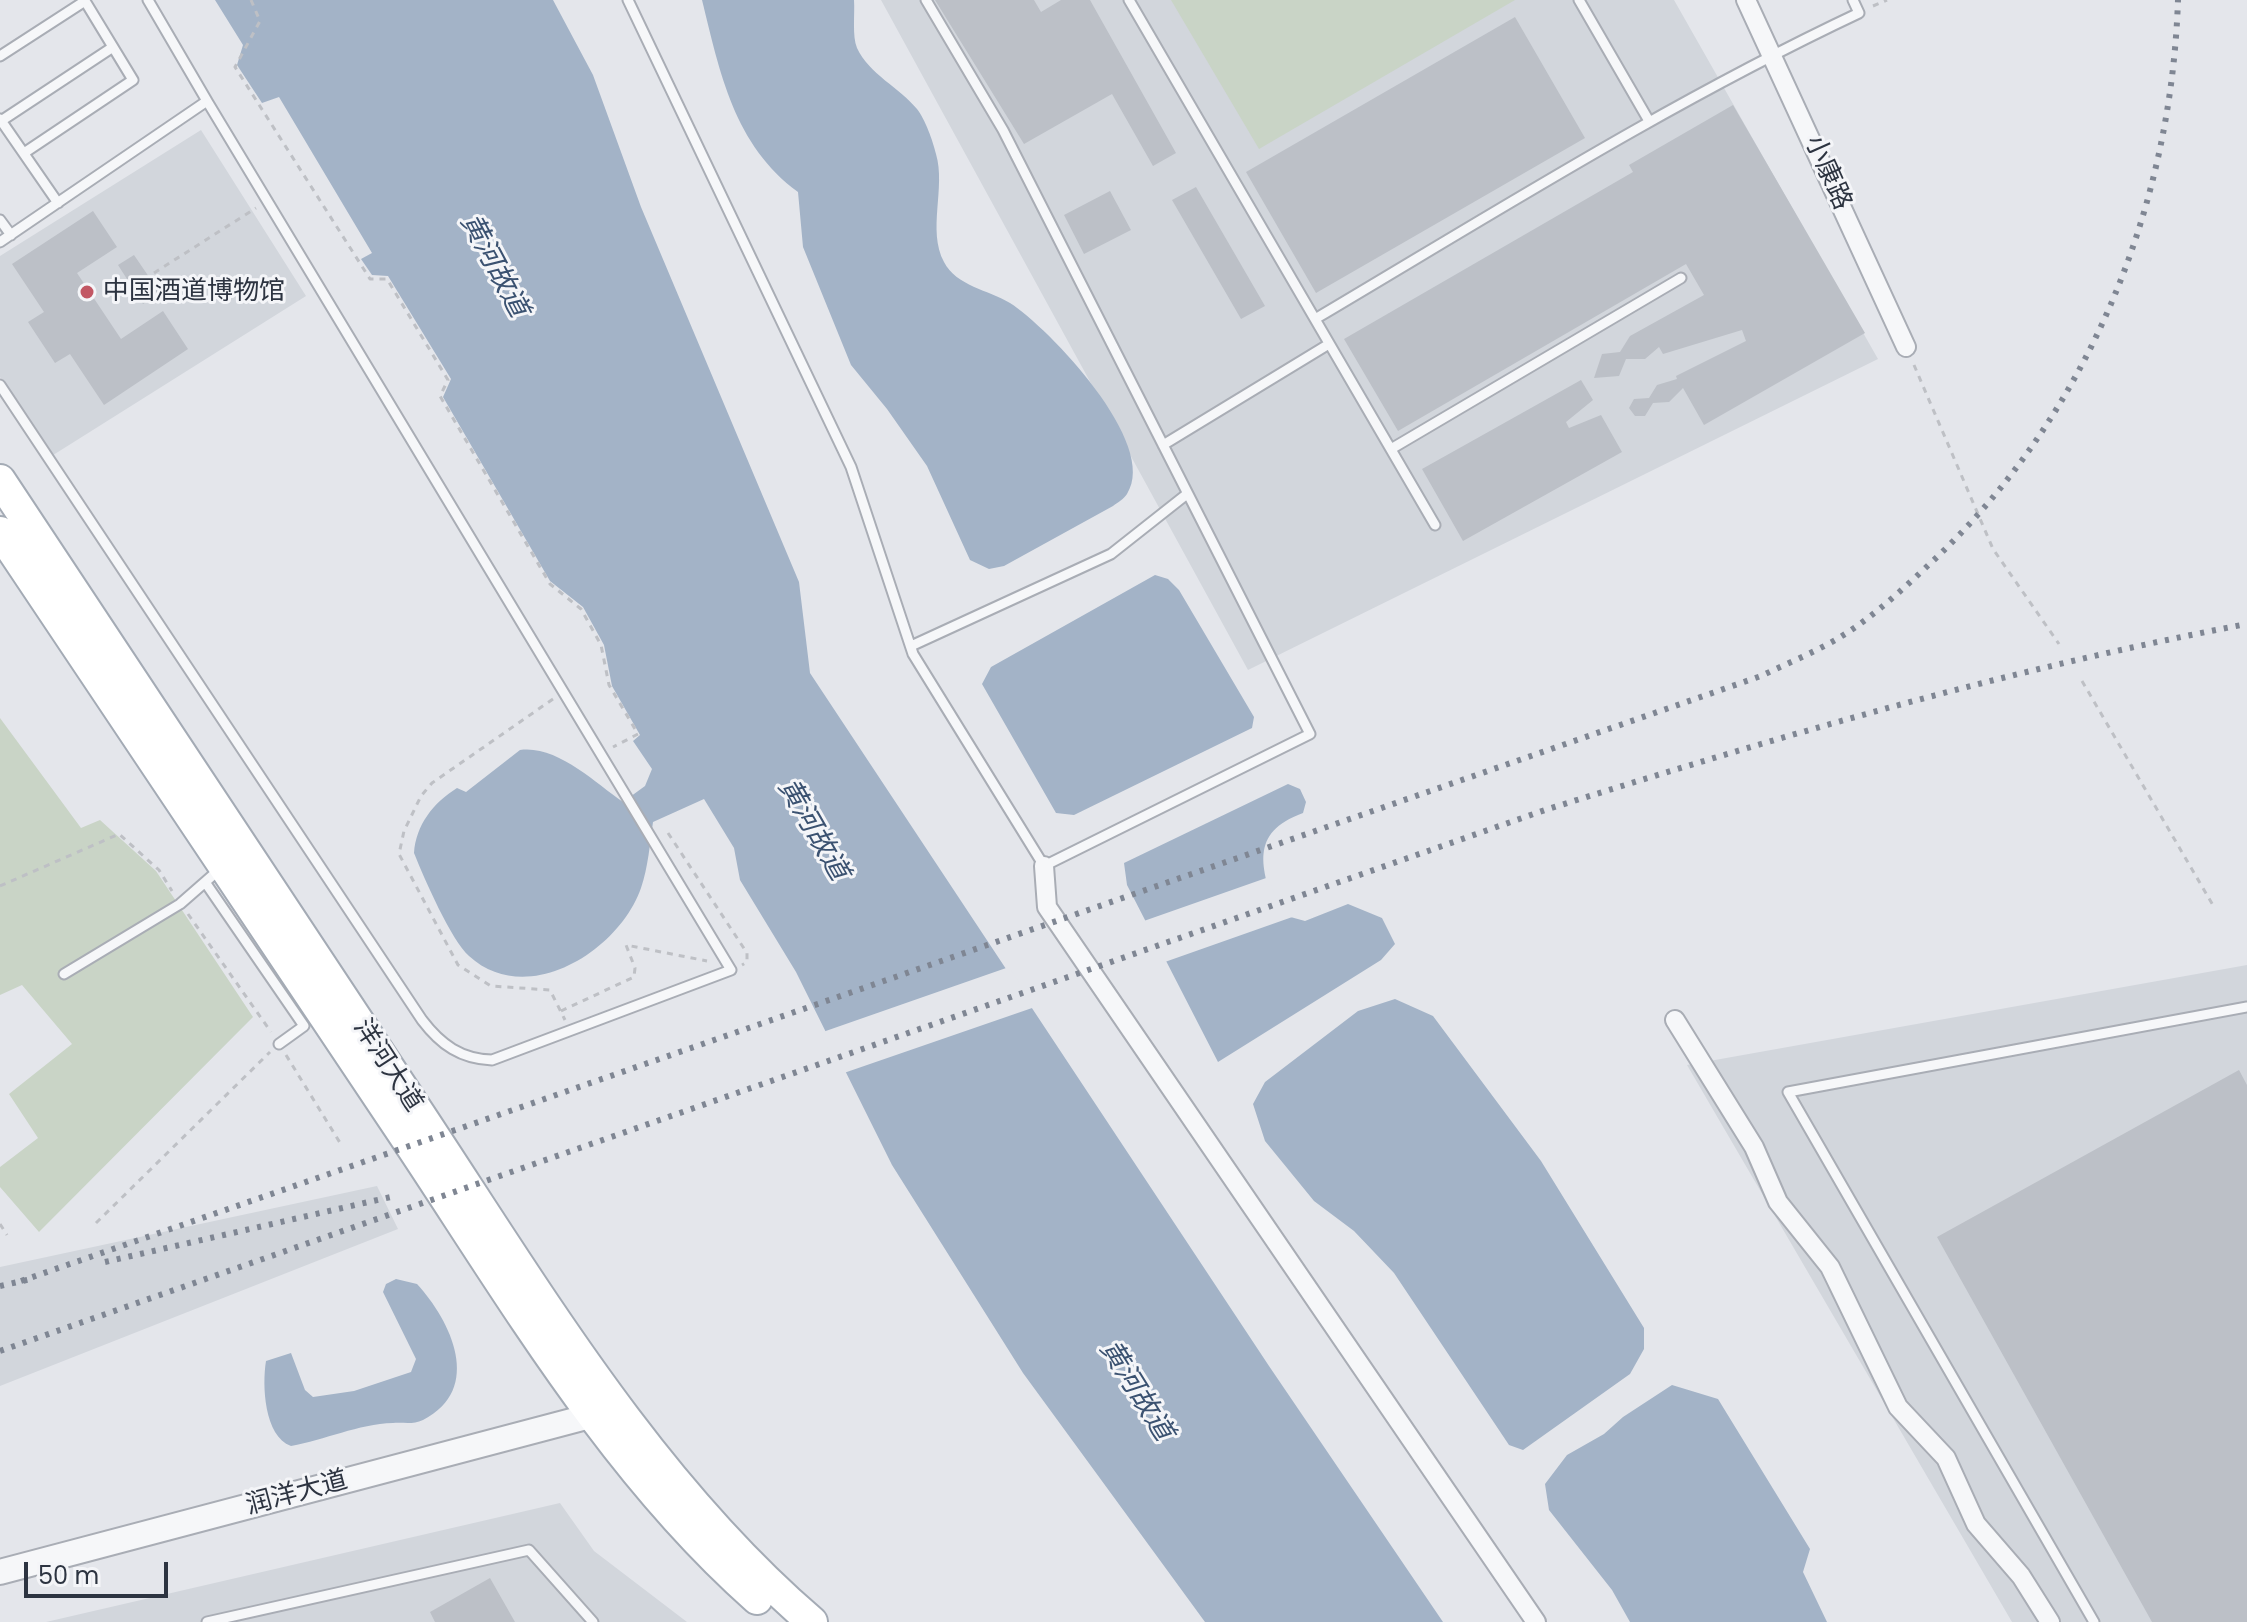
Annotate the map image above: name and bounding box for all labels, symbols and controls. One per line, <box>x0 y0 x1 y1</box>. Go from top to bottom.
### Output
street label: 小康路 <box>1797 131 1857 215</box>
water label: 黄河故道 <box>452 209 534 323</box>
place label: 中国酒道博物馆 <box>103 276 285 308</box>
marker: 中国酒道博物馆 <box>78 283 96 301</box>
water label: 黄河故道 <box>769 773 855 887</box>
street label: 洋河大道 <box>346 1014 428 1118</box>
water label: 黄河故道 <box>1091 1335 1179 1447</box>
street label: 润洋大道 <box>243 1465 351 1523</box>
scale bar <box>28 1546 172 1596</box>
text: 50 m <box>38 1559 99 1592</box>

